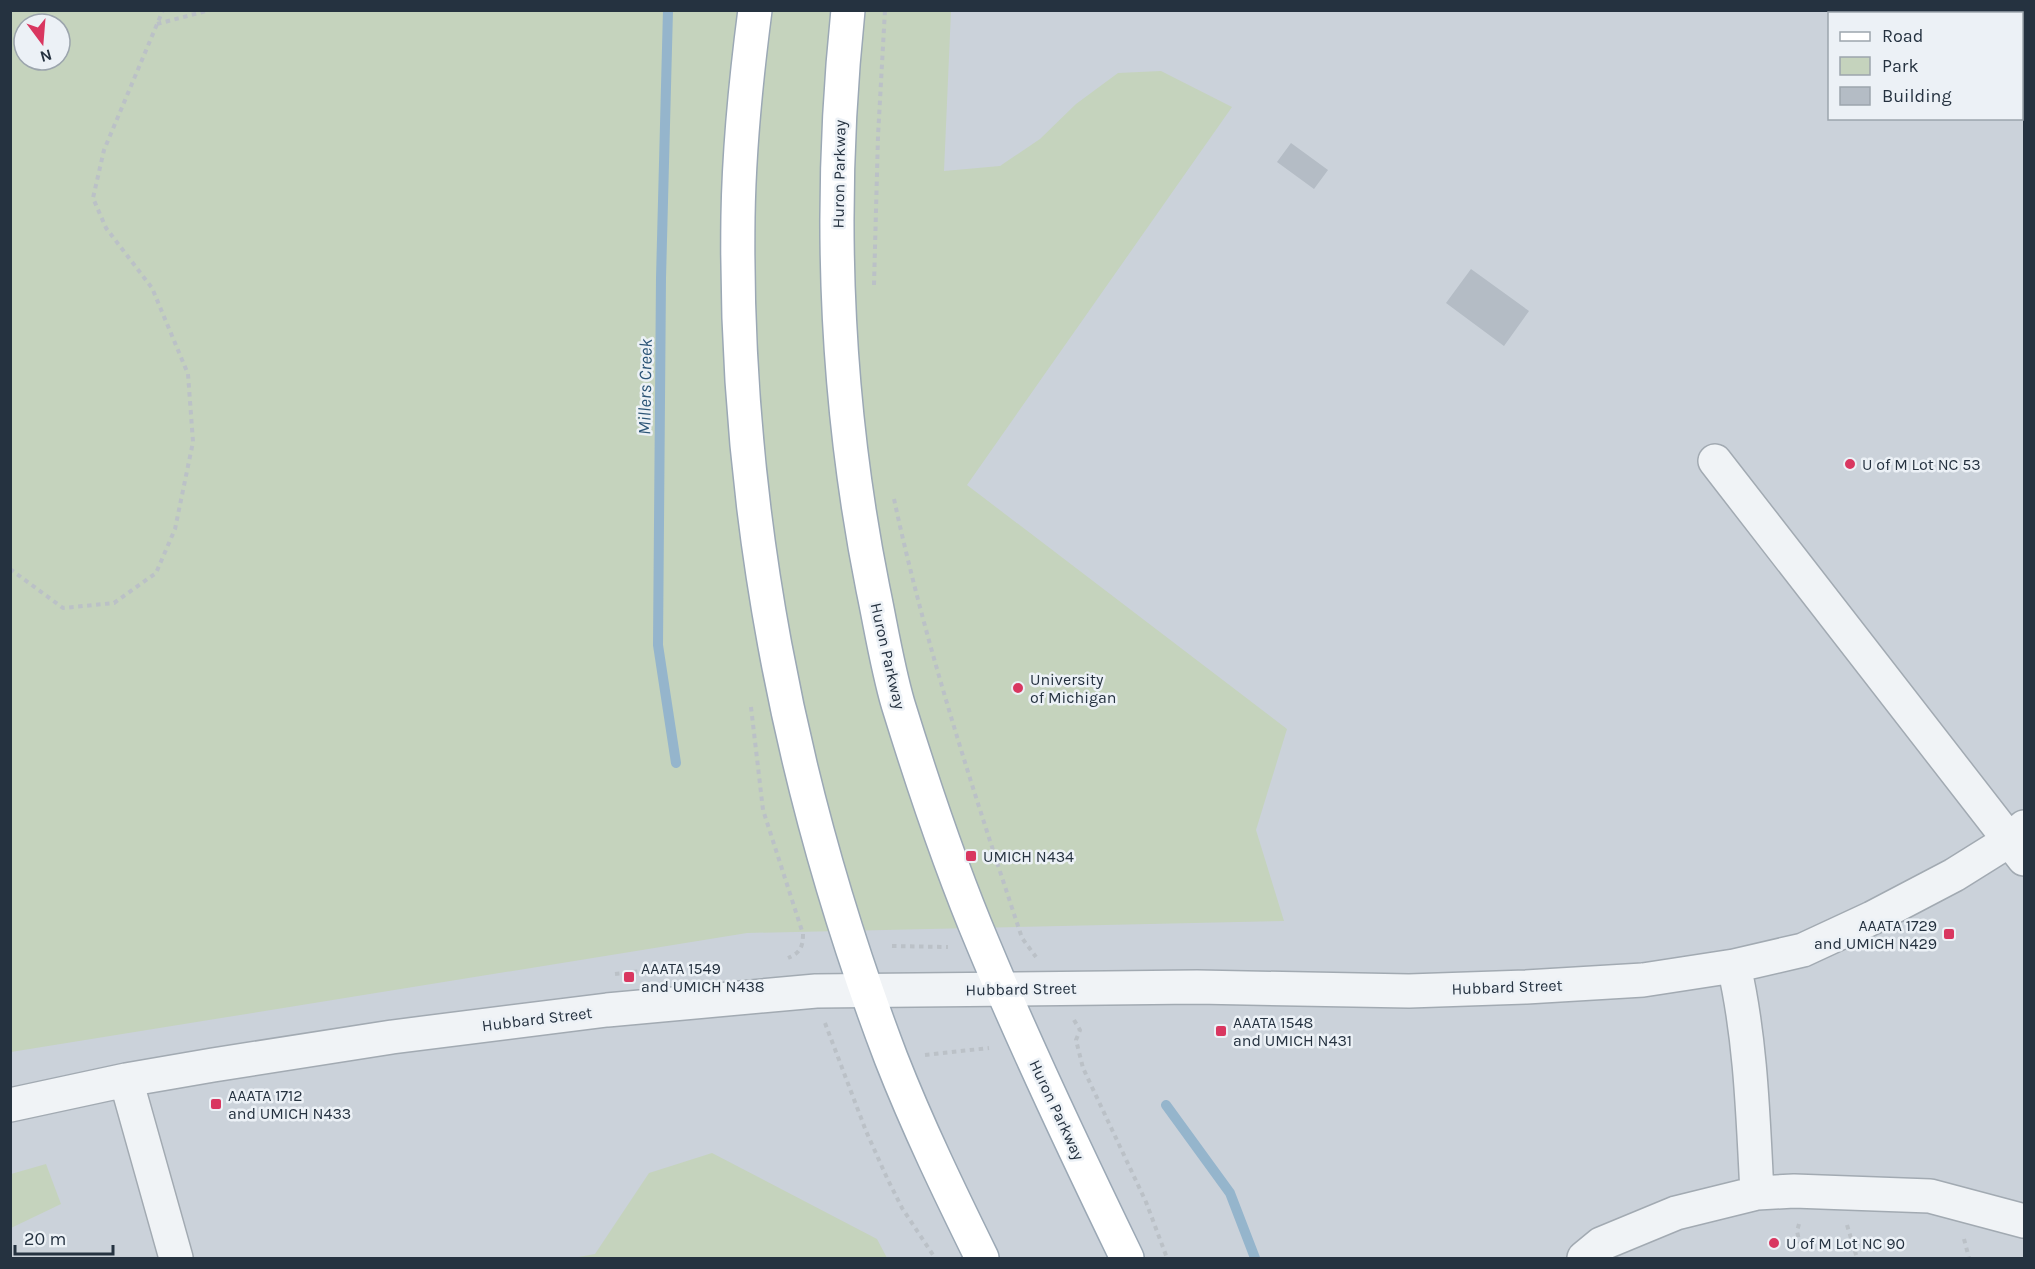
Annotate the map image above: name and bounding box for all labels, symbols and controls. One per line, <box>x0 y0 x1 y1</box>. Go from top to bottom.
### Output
north arrow <box>12 12 72 72</box>
legend <box>1828 12 2023 120</box>
text: Road <box>1882 25 1923 47</box>
text: N <box>38 45 54 67</box>
text: Park <box>1882 55 1919 77</box>
text: Building <box>1882 85 1952 107</box>
street label: Huron Parkway <box>829 119 849 229</box>
water label: Millers Creek <box>633 338 657 435</box>
place label: U of M Lot NC 53 <box>1862 455 1981 474</box>
marker: U of M Lot NC 53 <box>1843 457 1857 471</box>
street label: Huron Parkway <box>867 601 910 712</box>
place label: University of Michigan <box>1030 670 1117 707</box>
marker: University of Michigan <box>1011 681 1025 695</box>
place label: UMICH N434 <box>983 847 1074 866</box>
marker: UMICH N434 <box>964 849 978 863</box>
place label: AAATA 1729 and UMICH N429 <box>1814 916 1937 953</box>
marker: AAATA 1729 and UMICH N429 <box>1942 927 1956 941</box>
place label: AAATA 1549 and UMICH N438 <box>641 959 765 996</box>
marker: AAATA 1549 and UMICH N438 <box>622 970 636 984</box>
street label: Hubbard Street <box>1451 976 1563 998</box>
street label: Hubbard Street <box>965 979 1077 999</box>
street label: Hubbard Street <box>481 1003 593 1035</box>
place label: AAATA 1548 and UMICH N431 <box>1233 1013 1352 1050</box>
marker: AAATA 1548 and UMICH N431 <box>1214 1024 1228 1038</box>
street label: Huron Parkway <box>1025 1057 1089 1164</box>
place label: AAATA 1712 and UMICH N433 <box>228 1086 351 1123</box>
marker: AAATA 1712 and UMICH N433 <box>209 1097 223 1111</box>
scale bar <box>15 1218 112 1256</box>
text: 20 m <box>24 1228 66 1250</box>
place label: U of M Lot NC 90 <box>1786 1234 1905 1253</box>
marker: U of M Lot NC 90 <box>1767 1236 1781 1250</box>

